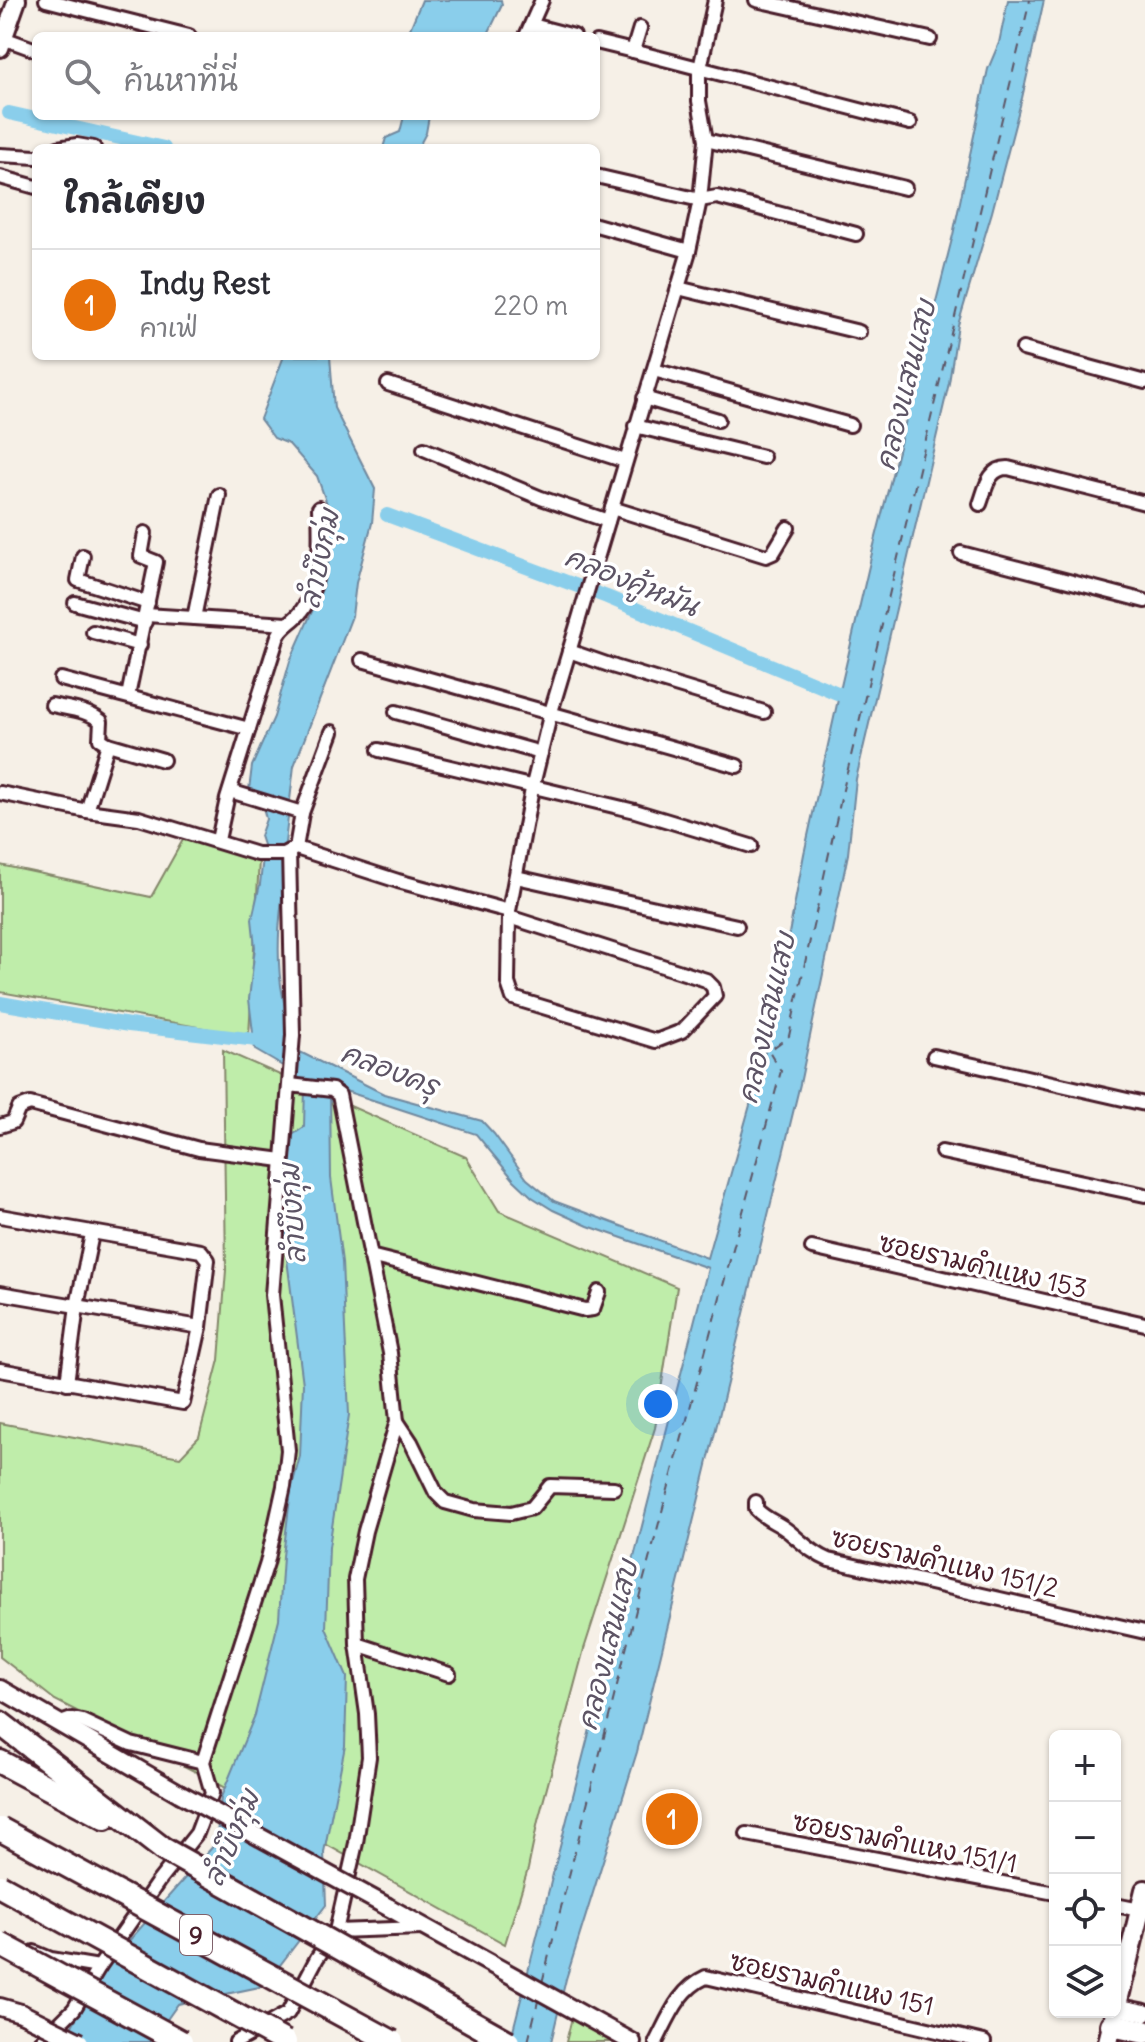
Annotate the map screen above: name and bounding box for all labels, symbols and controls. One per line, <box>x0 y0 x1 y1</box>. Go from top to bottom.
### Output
search box <box>32 32 600 120</box>
icon: search <box>60 54 104 98</box>
text: ค้นหาที่นี่ <box>124 61 238 99</box>
text: ใกล้เคียง <box>64 179 206 222</box>
text: Indy Rest <box>140 264 270 302</box>
text: 1 <box>85 289 95 322</box>
text: 220 m <box>493 289 568 322</box>
water label: คลองแสนแสบ <box>866 294 944 474</box>
text: คาเฟ่ <box>140 311 198 344</box>
water label: ลำบึงกุ่ม <box>291 504 350 613</box>
water label: คลองคู้หมัน <box>559 538 705 627</box>
water label: คลองแสนแสบ <box>729 927 804 1107</box>
water label: คลองครุ <box>335 1034 446 1108</box>
water label: ลำบึงกุ่ม <box>270 1160 316 1266</box>
street label: ซอยรามคำแหง 153 <box>876 1225 1090 1305</box>
your location <box>638 1384 678 1424</box>
street label: ซอยรามคำแหง 151/2 <box>828 1520 1062 1604</box>
water label: คลองแสนแสบ <box>568 1554 646 1734</box>
map controls <box>1049 1730 1121 2018</box>
button: + <box>1049 1730 1121 1802</box>
water label: ลำบึงกุ่ม <box>195 1783 271 1893</box>
pin: 1 <box>646 1789 698 1849</box>
button: − <box>1049 1802 1121 1874</box>
street label: ซอยรามคำแหง 151/1 <box>790 1804 1020 1880</box>
button: locate <box>1049 1874 1121 1946</box>
road number: 9 <box>180 1915 212 1955</box>
street label: ซอยรามคำแหง 151 <box>727 1943 937 2023</box>
button: layers <box>1049 1946 1121 2018</box>

